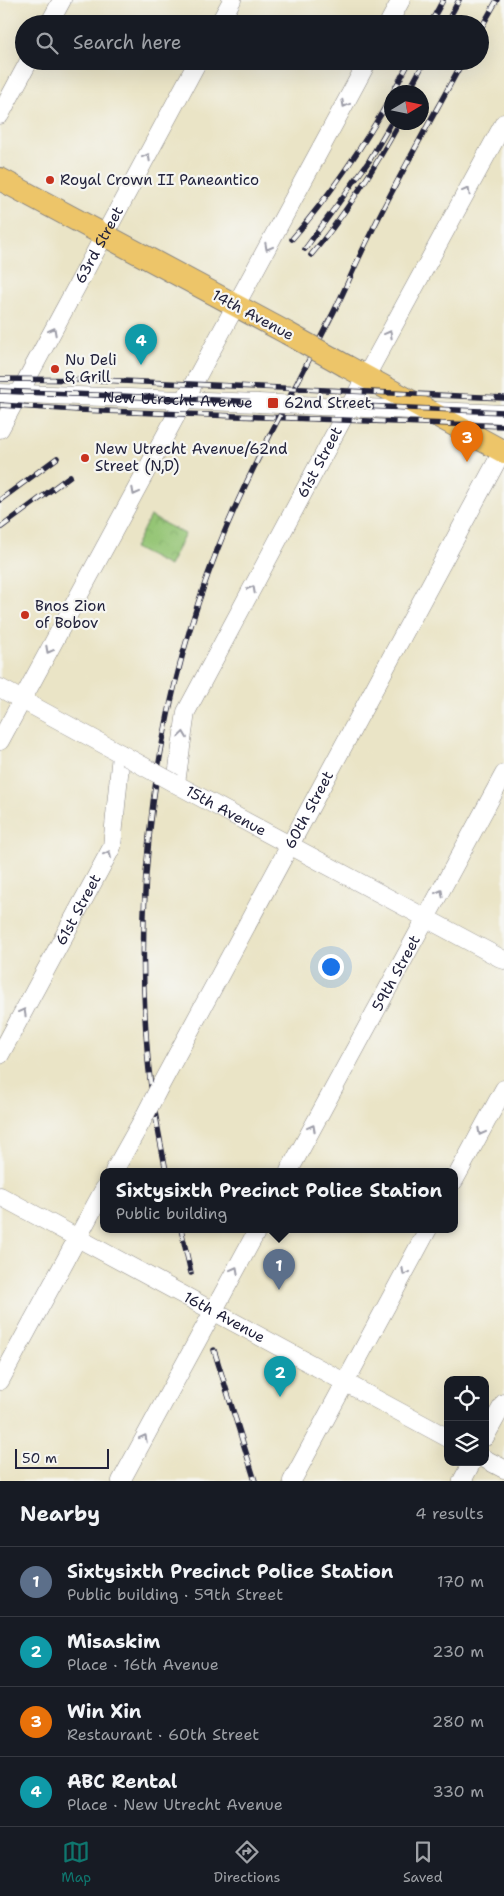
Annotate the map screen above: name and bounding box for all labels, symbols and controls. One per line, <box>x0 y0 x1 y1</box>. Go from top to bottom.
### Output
search box <box>15 15 489 70</box>
icon: search <box>33 29 61 57</box>
text: Search here <box>73 30 182 55</box>
north arrow <box>384 85 429 130</box>
one-way arrow <box>341 99 351 108</box>
one-way arrow <box>140 153 150 162</box>
place label: Royal Crown II Paneantico <box>60 170 259 190</box>
marker: Royal Crown II Paneantico <box>44 174 56 186</box>
one-way arrow <box>461 188 471 197</box>
street label: 63rd Street <box>70 203 128 287</box>
one-way arrow <box>264 242 274 251</box>
street label: 14th Avenue <box>209 285 297 345</box>
pin: 4 <box>125 324 157 365</box>
one-way arrow <box>47 327 57 336</box>
one-way arrow <box>383 330 393 339</box>
place label: Nu Deli & Grill <box>65 350 117 387</box>
marker: Nu Deli & Grill <box>49 363 61 375</box>
street label: New Utrecht Avenue <box>103 387 253 413</box>
place label: 62nd Street <box>284 393 371 413</box>
marker: 62nd Street <box>266 396 280 410</box>
pin: 3 <box>451 421 483 462</box>
street label: 61st Street <box>292 423 347 501</box>
place label: New Utrecht Avenue/62nd Street (N,D) <box>95 439 288 476</box>
marker: New Utrecht Avenue/62nd Street (N,D) <box>79 452 91 464</box>
one-way arrow <box>131 487 141 496</box>
one-way arrow <box>246 585 256 594</box>
place label: Bnos Zion of Bobov <box>35 596 106 633</box>
marker: Bnos Zion of Bobov <box>19 609 31 621</box>
one-way arrow <box>45 645 55 654</box>
one-way arrow <box>177 731 188 739</box>
street label: 60th Street <box>280 767 338 852</box>
street label: 15th Avenue <box>182 781 270 841</box>
one-way arrow <box>102 850 112 859</box>
street label: 61st Street <box>51 871 106 949</box>
one-way arrow <box>433 889 443 898</box>
street label: 59th Street <box>367 932 425 1015</box>
your location <box>318 954 344 980</box>
one-way arrow <box>17 1009 27 1018</box>
one-way arrow <box>306 1125 316 1134</box>
one-way arrow <box>477 1126 487 1135</box>
popup <box>100 1168 458 1233</box>
text: Sixtysixth Precinct Police Station <box>116 1178 442 1203</box>
text: Public building <box>116 1203 227 1224</box>
pin: 1 <box>263 1249 295 1290</box>
one-way arrow <box>402 1266 412 1275</box>
one-way arrow <box>229 1267 239 1276</box>
street label: 16th Avenue <box>180 1287 269 1347</box>
pin: 2 <box>264 1356 296 1397</box>
map controls <box>444 1376 489 1466</box>
button: locate <box>444 1376 489 1421</box>
button: layers <box>444 1421 489 1466</box>
one-way arrow <box>138 1434 148 1443</box>
scale bar <box>15 1446 109 1469</box>
text: 50 m <box>22 1449 57 1467</box>
text: Nearby <box>20 1500 100 1528</box>
text: 4 results <box>415 1503 484 1524</box>
text: Sixtysixth Precinct Police Station <box>67 1559 393 1584</box>
text: 1 <box>32 1571 40 1592</box>
text: 170 m <box>437 1571 484 1592</box>
text: Public building · 59th Street <box>67 1584 283 1605</box>
text: Misaskim <box>67 1629 160 1654</box>
text: 2 <box>30 1641 42 1662</box>
text: 230 m <box>432 1641 484 1662</box>
text: Place · 16th Avenue <box>67 1654 219 1675</box>
text: Win Xin <box>67 1699 141 1724</box>
text: 3 <box>30 1711 42 1732</box>
text: 280 m <box>432 1711 484 1732</box>
text: Restaurant · 60th Street <box>67 1724 259 1745</box>
text: ABC Rental <box>67 1769 177 1794</box>
text: 4 <box>30 1781 42 1802</box>
text: 330 m <box>432 1781 484 1802</box>
text: Place · New Utrecht Avenue <box>67 1794 283 1815</box>
tab: Map <box>61 1838 91 1886</box>
tab: Directions <box>214 1838 281 1886</box>
tab: Saved <box>403 1838 443 1886</box>

